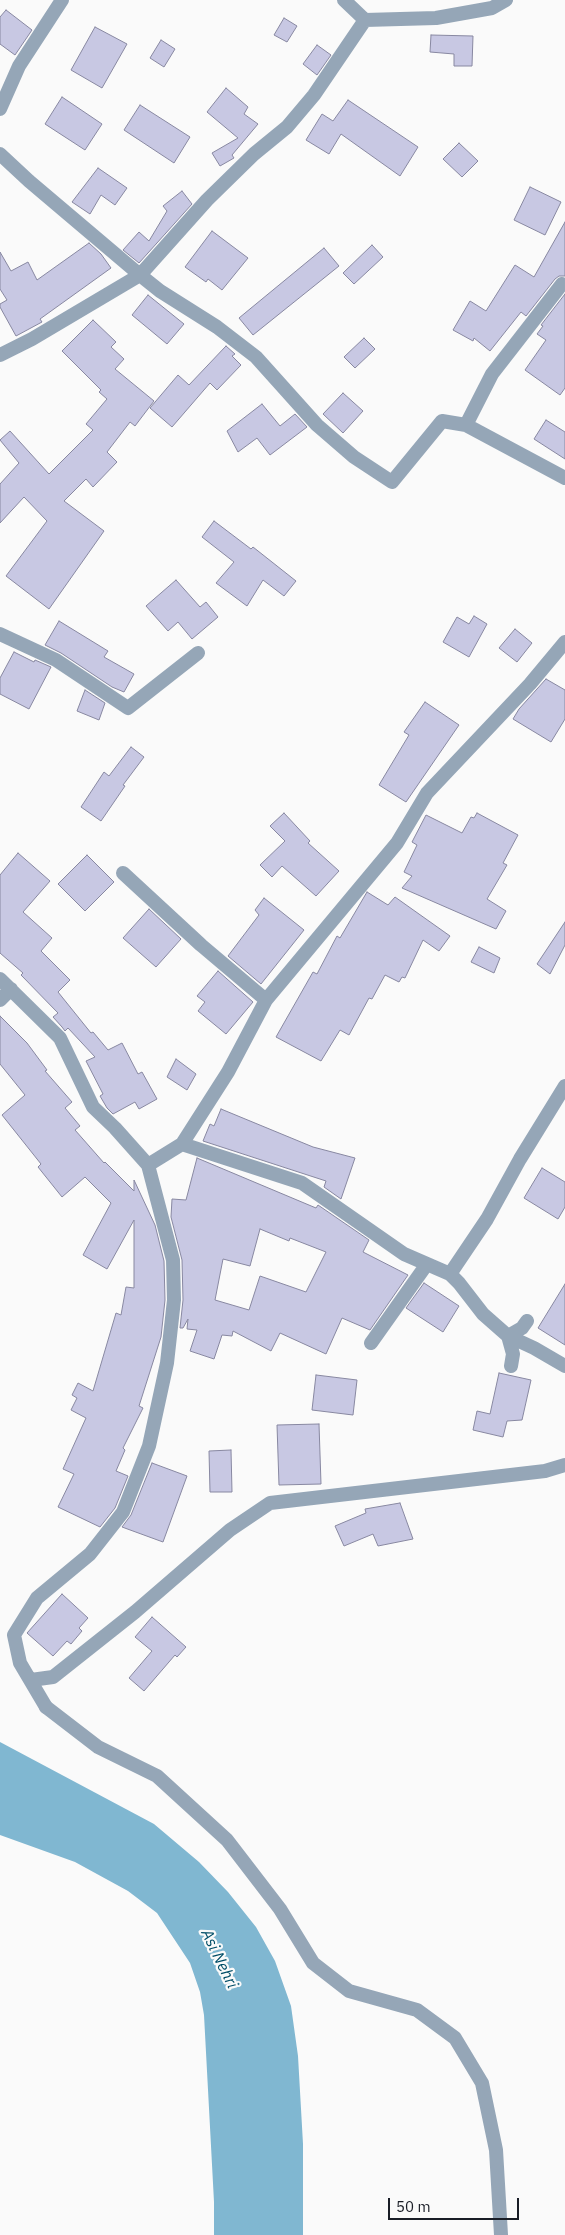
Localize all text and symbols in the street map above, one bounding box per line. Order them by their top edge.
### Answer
water label: Asi Nehri [196,1926,242,1992]
scale bar [390,2188,521,2220]
text: 50 m [396,2197,431,2216]

